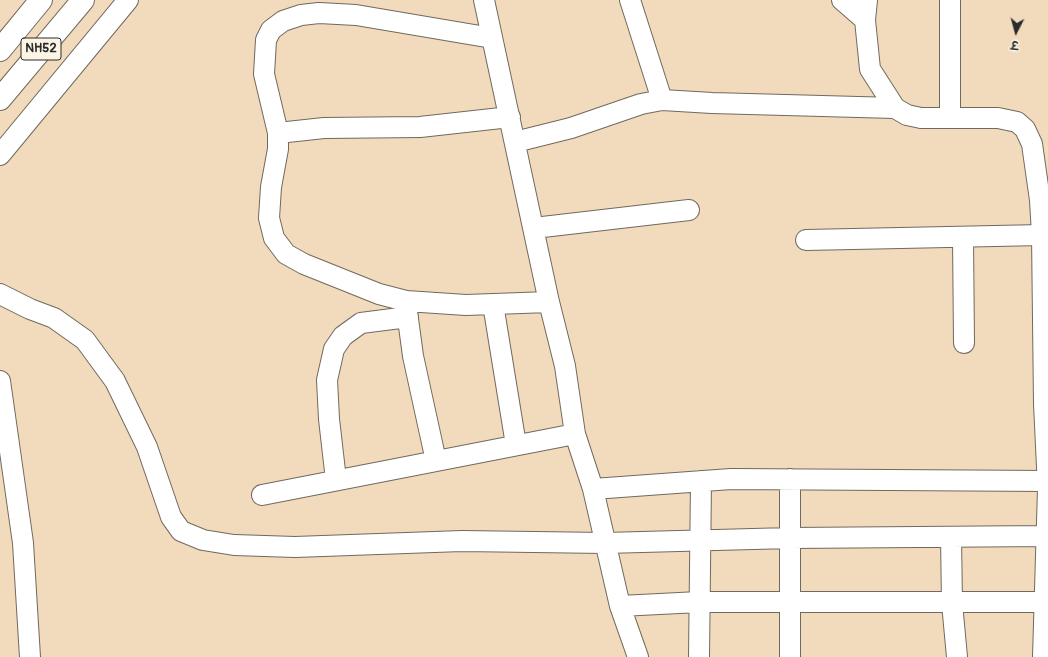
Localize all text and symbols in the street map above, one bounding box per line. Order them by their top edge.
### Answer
north arrow [996,12,1036,52]
road number: NH52 [21,38,61,60]
text: उ [1010,38,1019,51]

